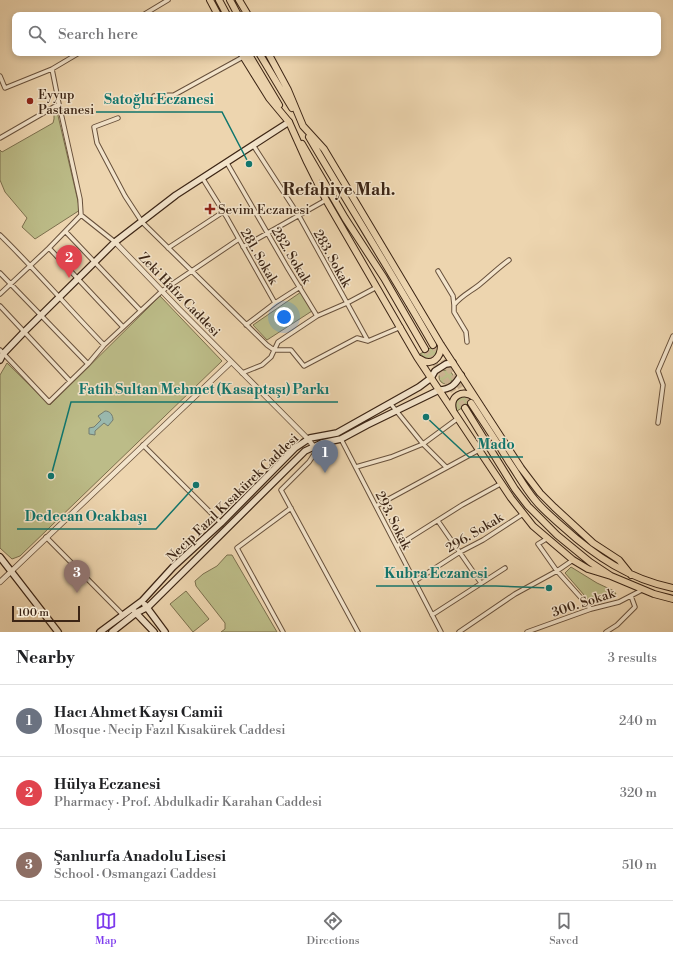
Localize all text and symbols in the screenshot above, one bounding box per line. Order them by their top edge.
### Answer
search box [12,12,661,56]
icon: search [26,23,48,45]
text: Search here [58,25,138,44]
callout: Satoğlu Eczanesi [96,86,222,112]
place label: Eyyup Pastanesi [38,87,94,118]
text: Satoğlu Eczanesi [104,91,215,109]
marker: Eyyup Pastanesi [25,96,35,106]
district label: Refahiye Mah. [283,179,395,201]
place label: Sevim Eczanesi [218,202,309,218]
marker: Sevim Eczanesi [205,204,215,214]
street label: 282. Sokak [268,224,315,288]
street label: 281. Sokak [237,226,282,288]
street label: 283. Sokak [310,227,355,291]
pin: 2 [56,245,82,278]
street label: Zeki Hafız Caddesi [135,249,223,340]
your location [274,307,294,327]
callout: Fatih Sultan Mehmet (Kasaptaşı) Parkı [71,376,338,402]
text: Fatih Sultan Mehmet (Kasaptaşı) Parkı [79,381,330,399]
street label: Necip Fazıl Kısakürek Caddesi [163,430,302,565]
callout: Mado [469,431,523,457]
text: Mado [477,436,515,454]
pin: 1 [312,440,338,473]
street label: 293. Sokak [372,489,415,553]
callout: Dedecan Ocakbaşı [17,503,156,529]
text: Dedecan Ocakbaşı [25,508,148,526]
street label: 296. Sokak [443,509,507,556]
pin: 3 [64,560,90,593]
callout: Kubra Eczanesi [376,560,496,586]
text: Kubra Eczanesi [384,565,488,583]
street label: 300. Sokak [550,585,618,621]
scale bar [12,604,80,623]
text: 100 m [18,606,49,620]
text: Nearby [16,647,75,669]
text: 3 results [608,650,657,666]
text: Hacı Ahmet Kaysı Camii [54,703,223,722]
text: 1 [26,713,32,729]
text: 240 m [619,713,657,729]
text: Mosque · Necip Fazıl Kısakürek Caddesi [54,722,286,738]
text: Hülya Eczanesi [54,775,160,794]
text: 2 [25,785,33,801]
text: 320 m [620,785,657,801]
text: Pharmacy · Prof. Abdulkadir Karahan Caddesi [54,794,322,810]
text: Şanlıurfa Anadolu Lisesi [54,847,226,866]
text: 3 [25,857,33,873]
text: 510 m [622,857,657,873]
text: School · Osmangazi Caddesi [54,866,217,882]
tab: Map [95,910,117,948]
tab: Directions [307,910,360,948]
tab: Saved [549,910,578,948]

